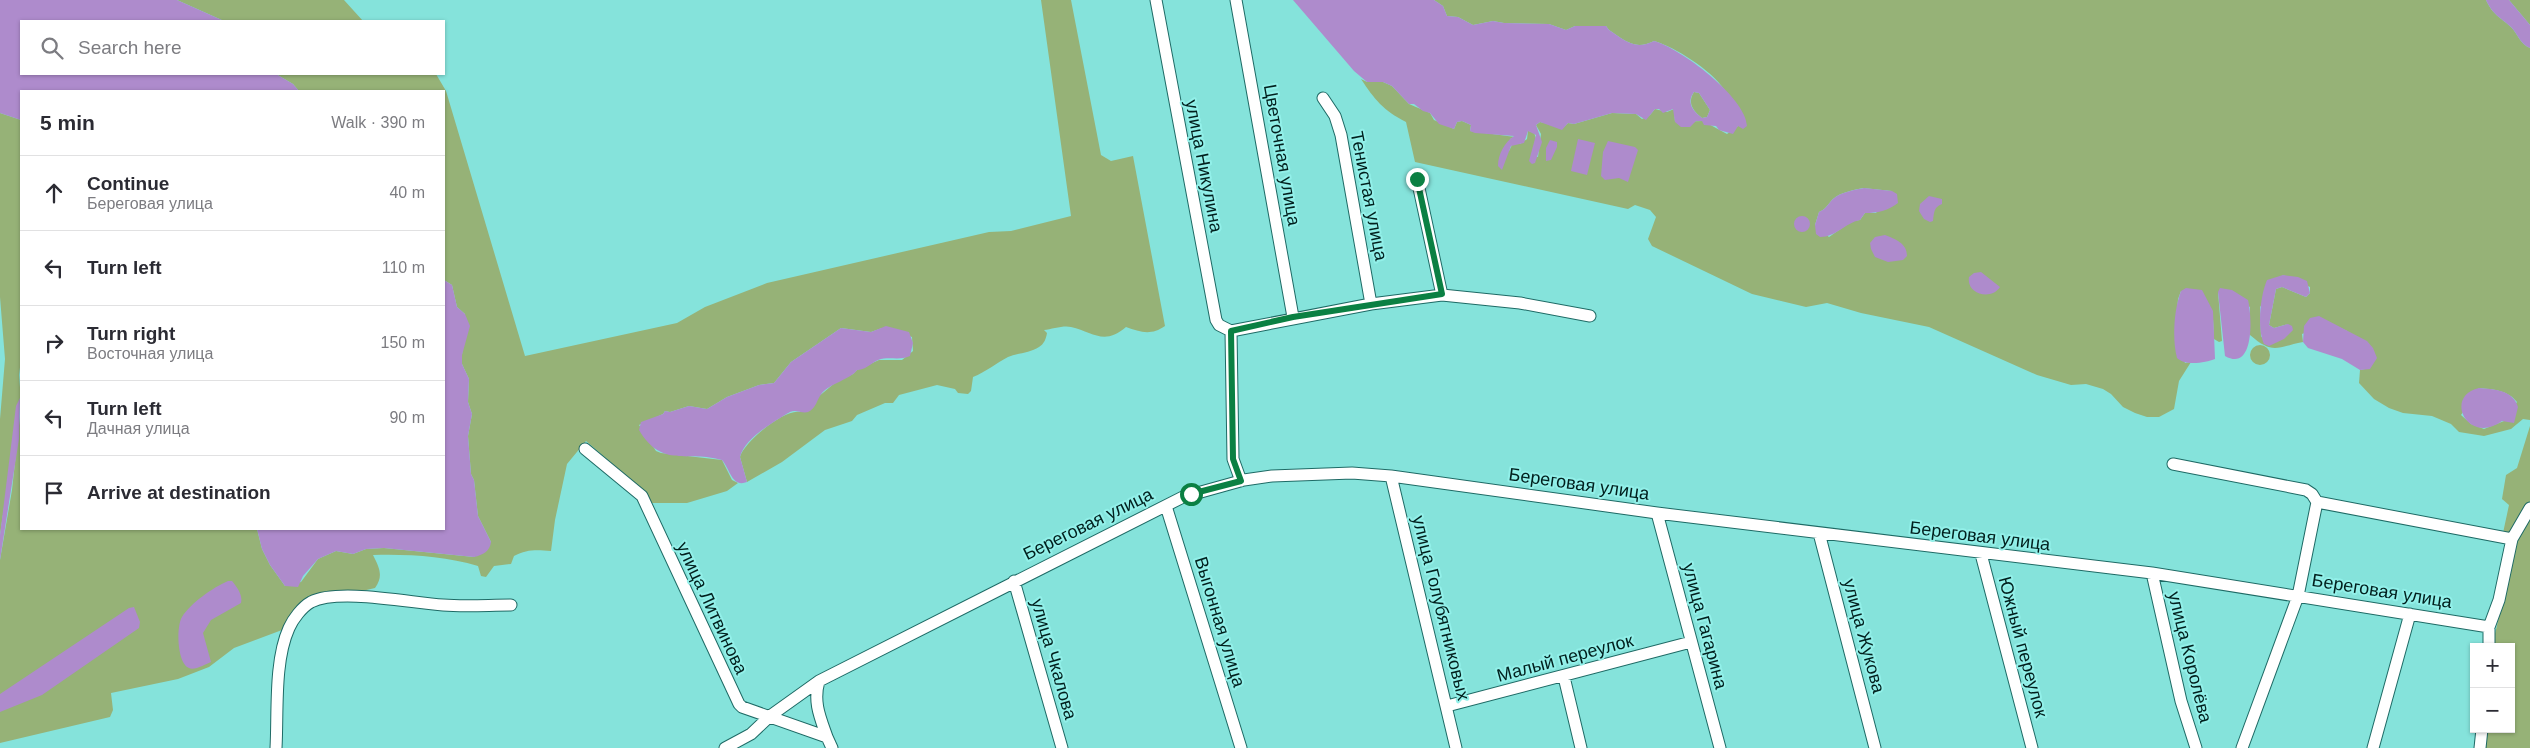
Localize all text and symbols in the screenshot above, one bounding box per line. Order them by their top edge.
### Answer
search box [20,20,445,75]
icon: search [38,34,66,62]
text: Search here [78,37,182,58]
street label: Цветочная улица [1260,83,1304,228]
street label: улица Никулина [1181,98,1227,235]
text: 5 min [40,111,95,134]
text: Walk · 390 m [331,114,425,131]
street label: Тенистая улица [1347,130,1392,263]
route end [1406,168,1429,191]
text: Continue [87,173,169,194]
icon: ahead [40,179,68,207]
text: 40 m [389,184,425,201]
text: Береговая улица [87,195,213,212]
icon: left [40,254,68,282]
text: Turn left [87,257,162,278]
text: 110 m [382,259,425,276]
text: Turn right [87,323,175,344]
icon: right [40,329,68,357]
text: 150 m [381,334,425,351]
text: Восточная улица [87,345,213,362]
text: Turn left [87,398,162,419]
icon: left [40,404,68,432]
text: 90 m [389,409,425,426]
text: Дачная улица [87,420,190,437]
street label: Береговая улица [1507,464,1651,504]
icon: arrive [40,479,68,507]
text: Arrive at destination [87,482,271,503]
route start [1180,483,1203,506]
street label: Береговая улица [1020,484,1157,564]
street label: улица Голубятниковых [1408,513,1474,703]
street label: Береговая улица [1908,517,2052,555]
street label: улица Литвинова [673,539,752,678]
street label: Выгонная улица [1191,554,1250,691]
street label: улица Гагарина [1679,561,1732,692]
street label: Береговая улица [2310,570,2454,612]
street label: Южный переулок [1995,574,2051,720]
street label: улица Жукова [1839,577,1889,696]
street label: улица Королёва [2164,589,2216,726]
street label: улица Чкалова [1027,596,1081,723]
street label: Малый переулок [1495,630,1636,686]
map controls [2470,643,2515,733]
button: + [2470,643,2515,688]
button: − [2470,688,2515,733]

